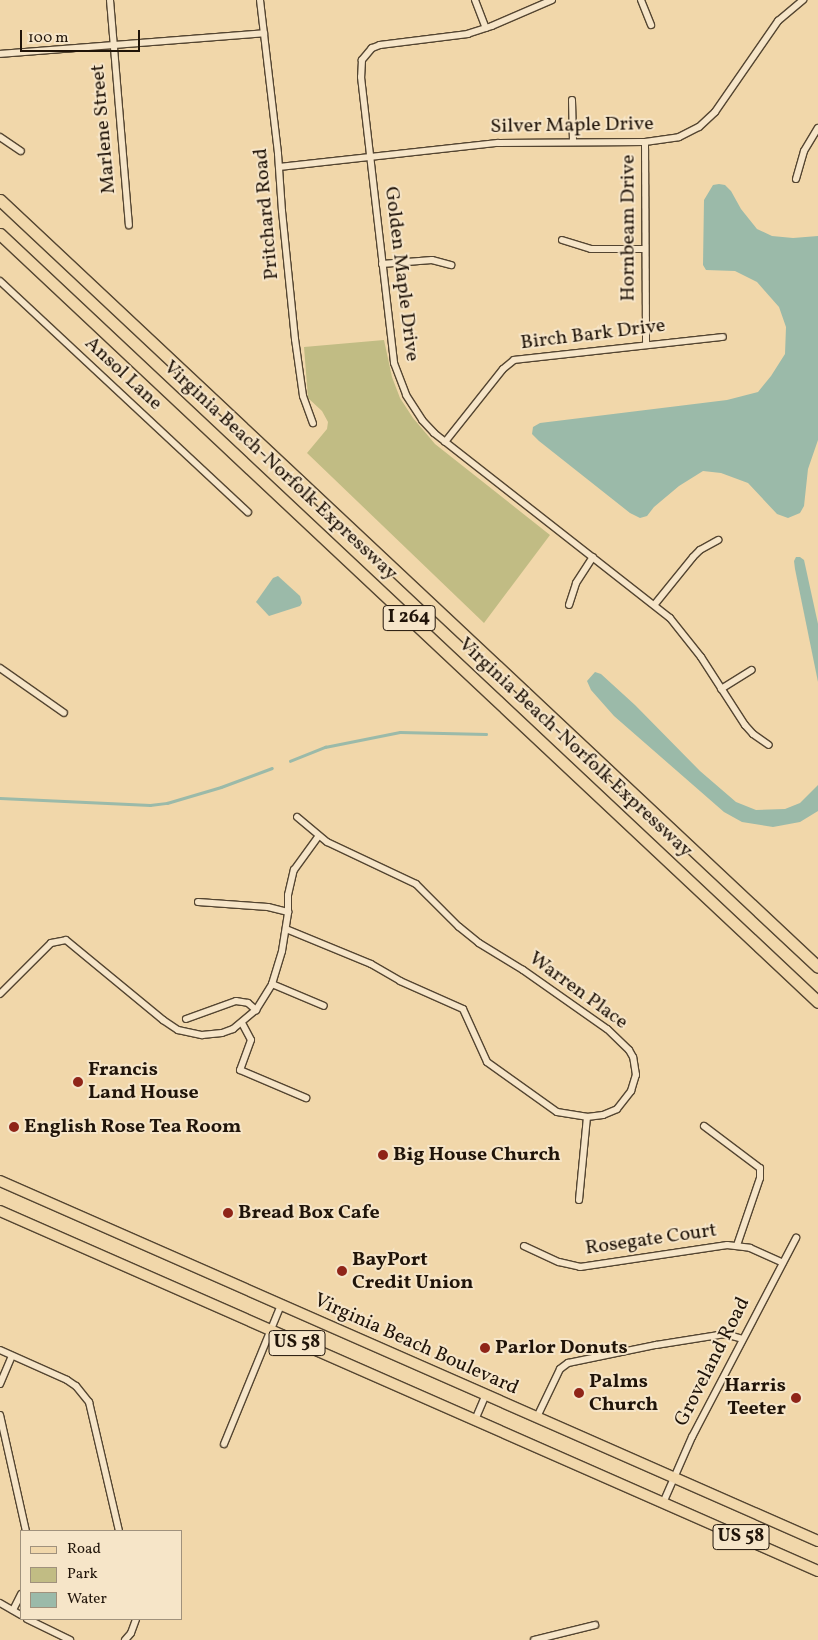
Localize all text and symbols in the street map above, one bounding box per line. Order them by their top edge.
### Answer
scale bar [22,20,142,52]
text: 100 m [28,28,68,49]
street label: Marlene Street [86,63,122,195]
street label: Silver Maple Drive [490,113,654,139]
street label: Pritchard Road [249,147,285,281]
street label: Hornbeam Drive [617,155,641,301]
street label: Golden Maple Drive [378,185,424,363]
street label: Birch Bark Drive [519,314,667,356]
street label: Ansol Lane [79,332,167,416]
street label: Virginia Beach-Norfolk Expressway [158,356,402,586]
road number: I 264 [382,602,436,634]
street label: Virginia Beach-Norfolk Expressway [453,633,697,863]
street label: Warren Place [524,947,632,1035]
place label: Francis Land House [88,1058,199,1105]
marker: Francis Land House [72,1076,84,1088]
place label: English Rose Tea Room [24,1115,242,1139]
marker: English Rose Tea Room [8,1121,20,1133]
place label: Big House Church [393,1143,561,1167]
marker: Big House Church [377,1149,389,1161]
place label: Bread Box Cafe [238,1201,380,1225]
marker: Bread Box Cafe [222,1207,234,1219]
street label: Rosegate Court [584,1219,718,1261]
place label: BayPort Credit Union [352,1248,474,1295]
marker: BayPort Credit Union [336,1265,348,1277]
street label: Virginia Beach Boulevard [310,1289,522,1401]
street label: Groveland Road [670,1293,756,1431]
road number: US 58 [268,1326,326,1360]
place label: Parlor Donuts [495,1336,628,1360]
marker: Parlor Donuts [479,1342,491,1354]
place label: Palms Church [589,1370,658,1417]
place label: Harris Teeter [724,1374,786,1421]
marker: Palms Church [573,1387,585,1399]
marker: Harris Teeter [790,1392,802,1404]
road number: US 58 [712,1520,770,1554]
legend [20,1530,182,1620]
text: Road [67,1539,101,1560]
text: Park [67,1564,98,1585]
text: Water [67,1589,107,1610]

